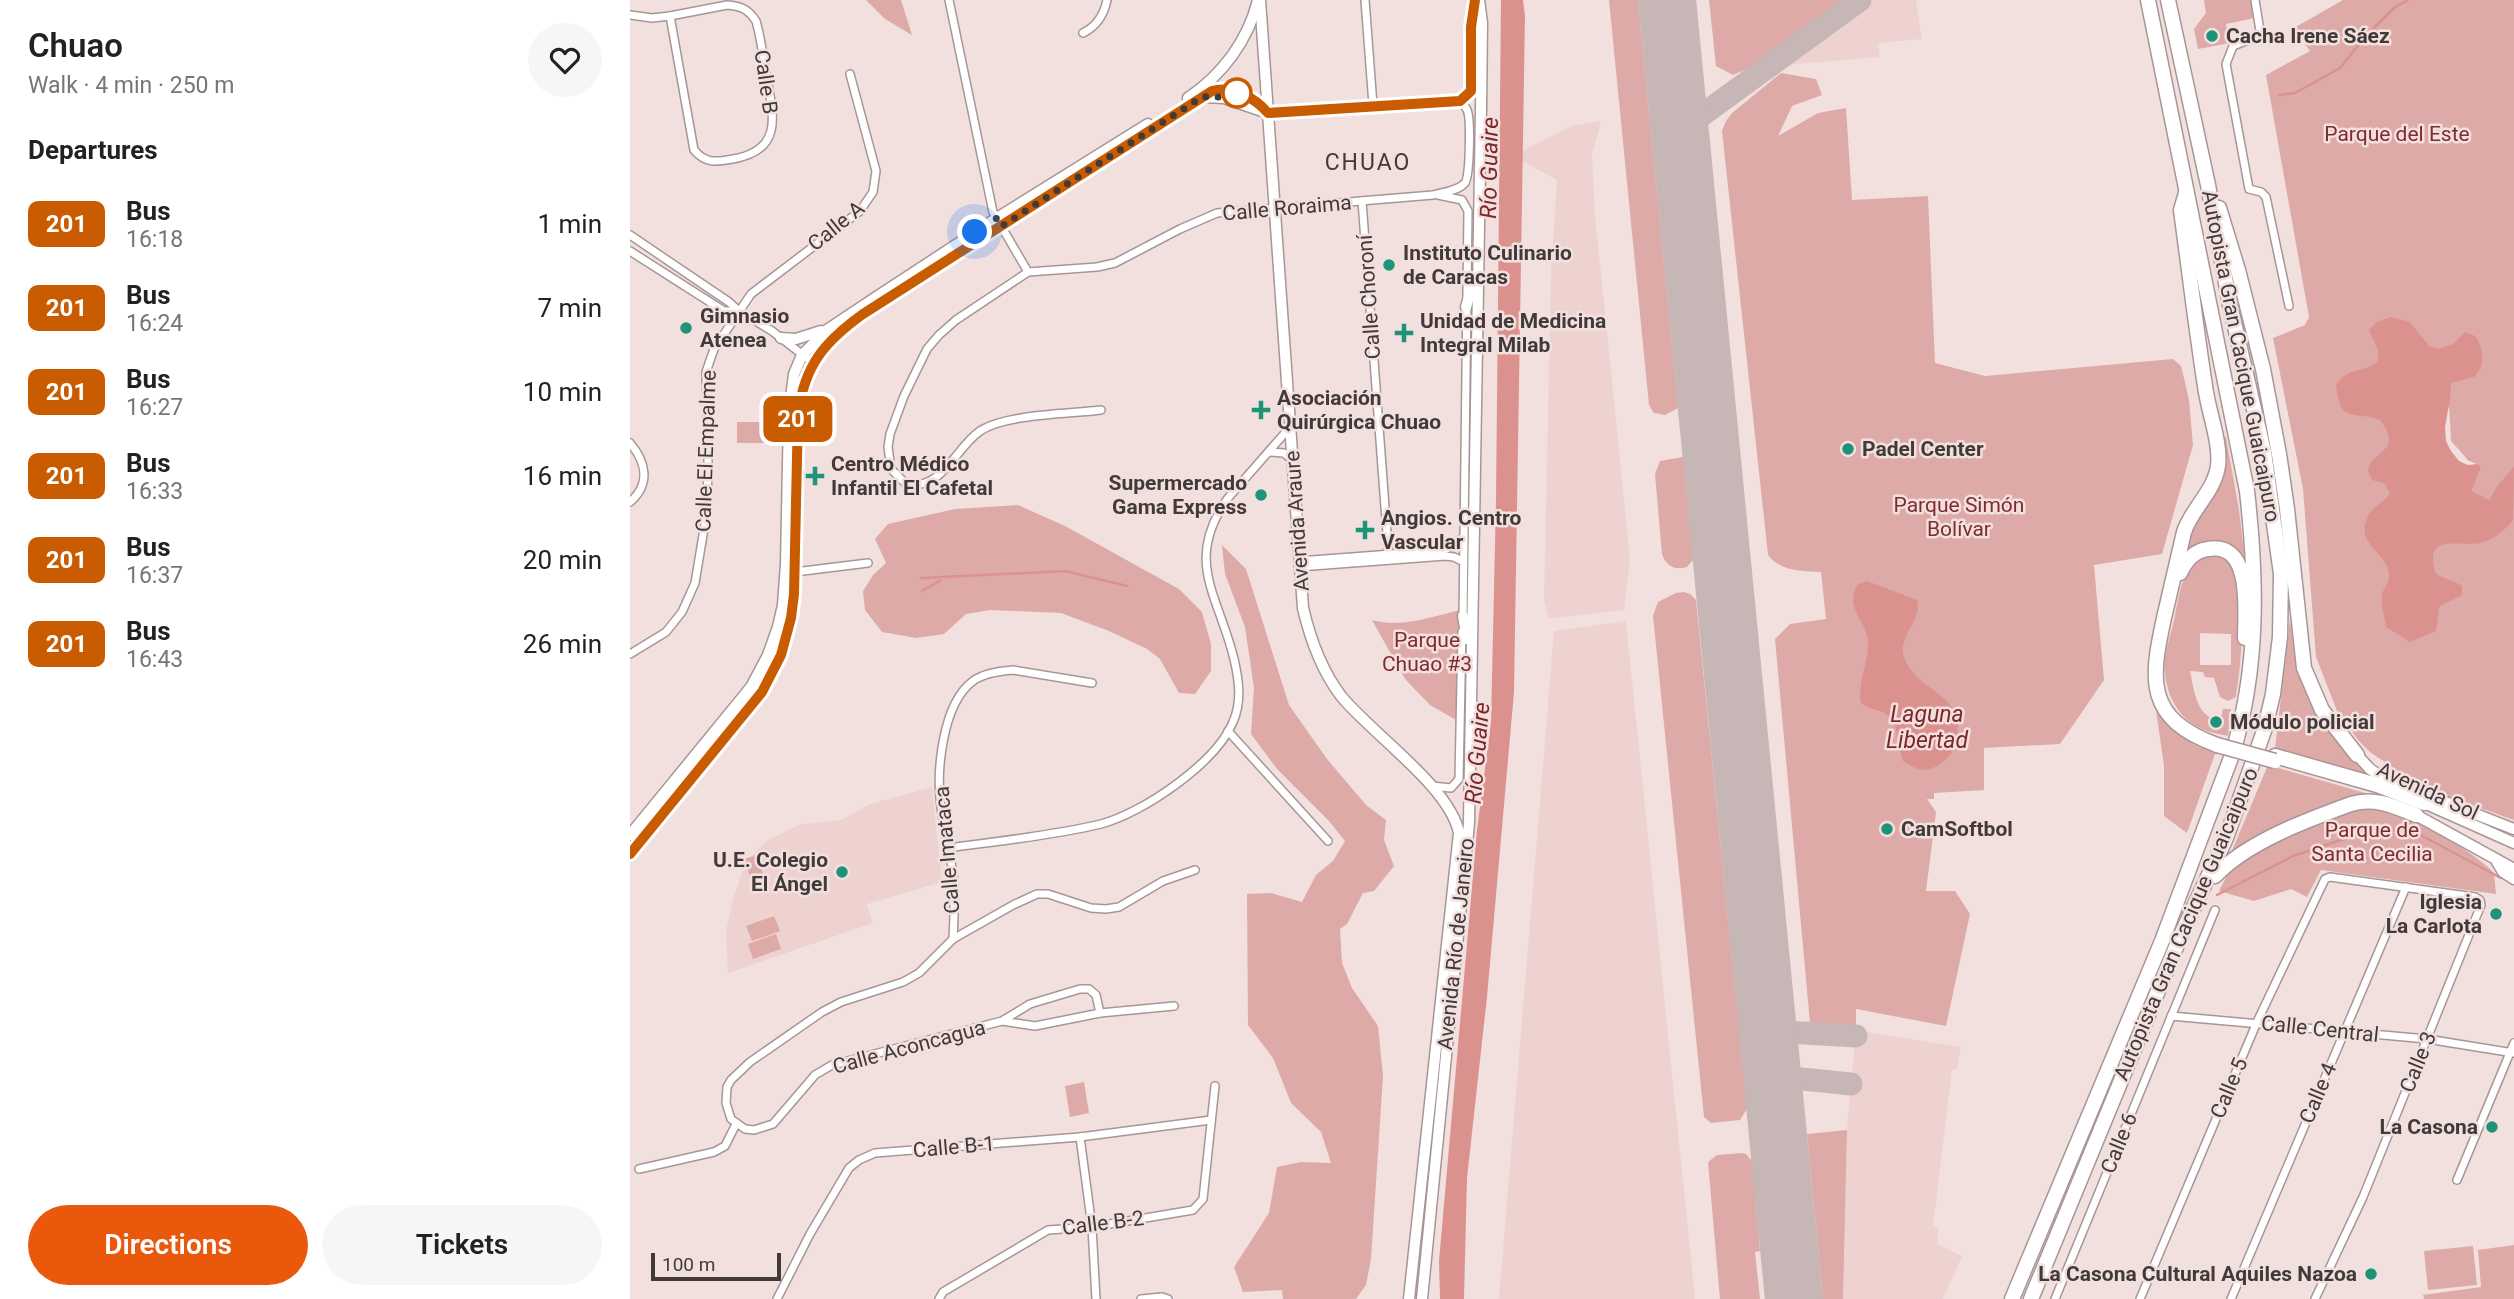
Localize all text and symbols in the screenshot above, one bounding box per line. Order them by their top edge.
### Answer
button: heart [528,23,602,97]
place label: Cacha Irene Sáez [2226,24,2390,48]
text: Chuao [28,26,123,65]
marker: Cacha Irene Sáez [2204,28,2220,44]
street label: Calle B [750,48,782,116]
text: Walk · 4 min · 250 m [28,72,234,99]
unlabelled marker [1222,78,1252,108]
water label: Río Guaire [1475,117,1504,219]
park label: Parque del Este [2324,122,2470,146]
text: Departures [28,135,158,165]
district label: CHUAO [1325,149,1411,176]
street label: Autopista Gran Cacique Guaicaipuro [2197,188,2285,524]
street label: Calle Roraima [1221,190,1353,226]
text: Bus [126,196,171,226]
street label: Calle A [803,196,869,256]
text: 1 min [537,209,602,239]
text: 201 [46,210,87,238]
your location [957,214,992,249]
text: 16:18 [126,226,183,253]
street label: Calle Choroní [1353,233,1385,360]
place label: Instituto Culinario de Caracas [1403,241,1572,289]
marker: Instituto Culinario de Caracas [1381,257,1397,273]
text: Bus [126,280,171,310]
text: 7 min [537,293,602,323]
text: 201 [46,294,87,322]
place label: Gimnasio Atenea [700,304,789,352]
place label: Unidad de Medicina Integral Milab [1420,309,1606,357]
text: 16:24 [126,310,183,337]
marker: Gimnasio Atenea [678,320,694,336]
marker: Unidad de Medicina Integral Milab [1394,323,1414,343]
text: Bus [126,364,171,394]
street label: Calle El Empalme [691,370,721,532]
text: 10 min [523,377,602,407]
text: 201 [46,378,87,406]
place label: Asociación Quirúrgica Chuao [1277,386,1441,434]
text: 16:27 [126,394,183,421]
line badge: 201 [758,396,838,442]
marker: Asociación Quirúrgica Chuao [1251,400,1271,420]
text: 201 [777,405,819,433]
place label: Padel Center [1862,437,1984,461]
marker: Padel Center [1840,441,1856,457]
text: Bus [126,448,171,478]
street label: Avenida Araure [1280,450,1314,592]
place label: Centro Médico Infantil El Cafetal [831,452,993,500]
text: 16 min [523,461,602,491]
text: 201 [46,462,87,490]
marker: Centro Médico Infantil El Cafetal [805,466,825,486]
place label: Supermercado Gama Express [1109,471,1247,519]
text: 16:33 [126,478,183,505]
marker: Supermercado Gama Express [1253,487,1269,503]
park label: Parque Simón Bolívar [1894,493,2024,541]
place label: Angios. Centro Vascular [1381,506,1521,554]
marker: Angios. Centro Vascular [1355,520,1375,540]
text: Bus [126,532,171,562]
text: 20 min [523,545,602,575]
text: 201 [46,546,87,574]
text: 16:37 [126,562,183,589]
text: Bus [126,616,171,646]
park label: Parque Chuao #3 [1382,628,1472,676]
text: 26 min [523,629,602,659]
text: 201 [46,630,87,658]
text: 16:43 [126,646,183,673]
water label: Río Guaire [1460,701,1495,805]
water label: Laguna Libertad [1886,701,1968,754]
place label: Módulo policial [2230,710,2375,734]
marker: Módulo policial [2208,714,2224,730]
street label: Avenida Sol [2373,757,2483,825]
street label: Autopista Gran Cacique Guaicaipuro [2109,764,2263,1084]
street label: Calle Imataca [929,785,965,915]
place label: CamSoftbol [1901,817,2013,841]
park label: Parque de Santa Cecilia [2311,818,2433,866]
marker: CamSoftbol [1879,821,1895,837]
street label: Avenida Río de Janeiro [1433,837,1479,1051]
place label: U.E. Colegio El Ángel [713,848,828,896]
marker: U.E. Colegio El Ángel [834,864,850,880]
place label: Iglesia La Carlota [2386,890,2482,938]
marker: Iglesia La Carlota [2488,906,2504,922]
street label: Calle Central [2260,1011,2380,1047]
street label: Calle Aconcagua [830,1015,988,1079]
street label: Calle 3 [2395,1028,2441,1096]
street label: Calle 5 [2206,1054,2252,1122]
street label: Calle 4 [2295,1059,2342,1127]
street label: Calle 6 [2096,1109,2142,1177]
place label: La Casona [2380,1115,2478,1139]
marker: La Casona [2484,1119,2500,1135]
street label: Calle B-1 [912,1131,996,1163]
button: Directions [28,1205,308,1285]
button: Tickets [322,1205,602,1285]
street label: Calle B-2 [1061,1206,1146,1240]
scale bar [651,1250,780,1282]
text: 100 m [662,1253,715,1276]
place label: La Casona Cultural Aquiles Nazoa [2038,1262,2357,1286]
marker: La Casona Cultural Aquiles Nazoa [2363,1266,2379,1282]

